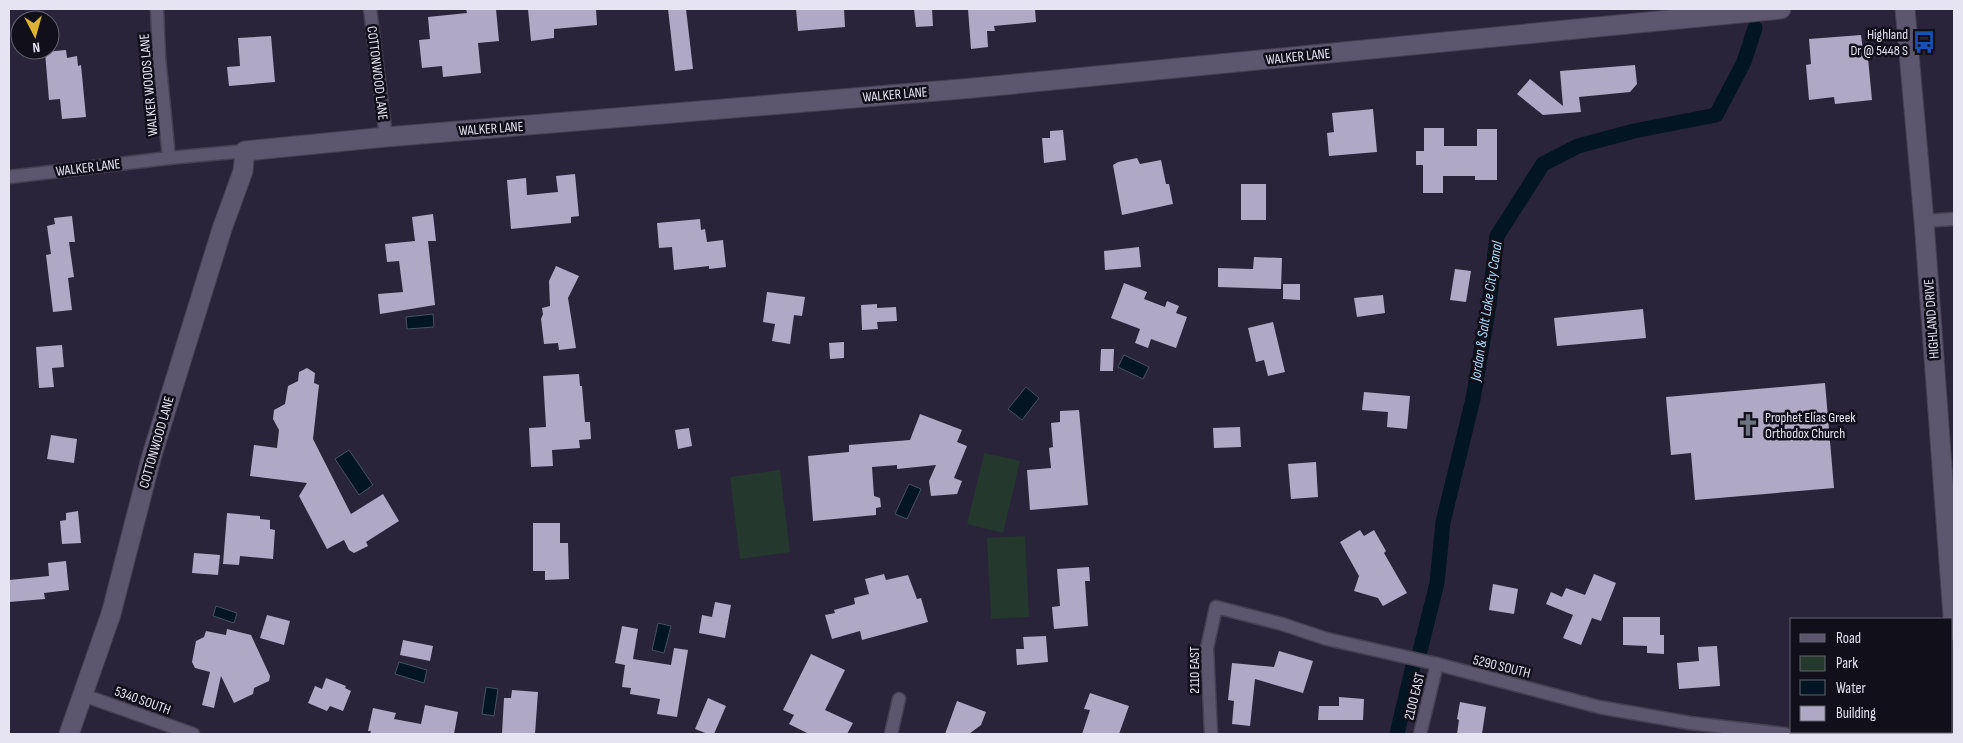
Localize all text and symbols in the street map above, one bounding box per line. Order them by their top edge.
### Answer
north arrow [10,10,60,60]
street label: COTTONWOOD LANE [363,25,392,121]
place label: Highland Dr @ 5448 S [1850,26,1908,59]
bus stop icon: Highland Dr @ 5448 S [1911,29,1937,55]
street label: WALKER WOODS LANE [136,33,161,137]
text: N [32,39,41,56]
street label: WALKER LANE [1265,45,1331,68]
street label: WALKER LANE [862,83,928,106]
street label: WALKER LANE [458,118,524,139]
street label: WALKER LANE [55,155,122,180]
water label: Jordan & Salt Lake City Canal [1466,239,1507,383]
street label: HIGHLAND DRIVE [1920,278,1943,359]
street label: COTTONWOOD LANE [135,394,178,490]
place label: Prophet Elias Greek Orthodox Church [1765,409,1856,442]
church icon: Prophet Elias Greek Orthodox Church [1735,412,1761,438]
legend [1790,618,1953,733]
text: Road [1836,629,1861,648]
street label: 2110 EAST [1186,646,1203,694]
street label: 5290 SOUTH [1471,651,1532,682]
text: Park [1836,654,1858,673]
street label: 2100 EAST [1400,670,1429,722]
text: Water [1836,679,1867,698]
street label: 5340 SOUTH [112,682,173,718]
text: Building [1836,704,1876,723]

